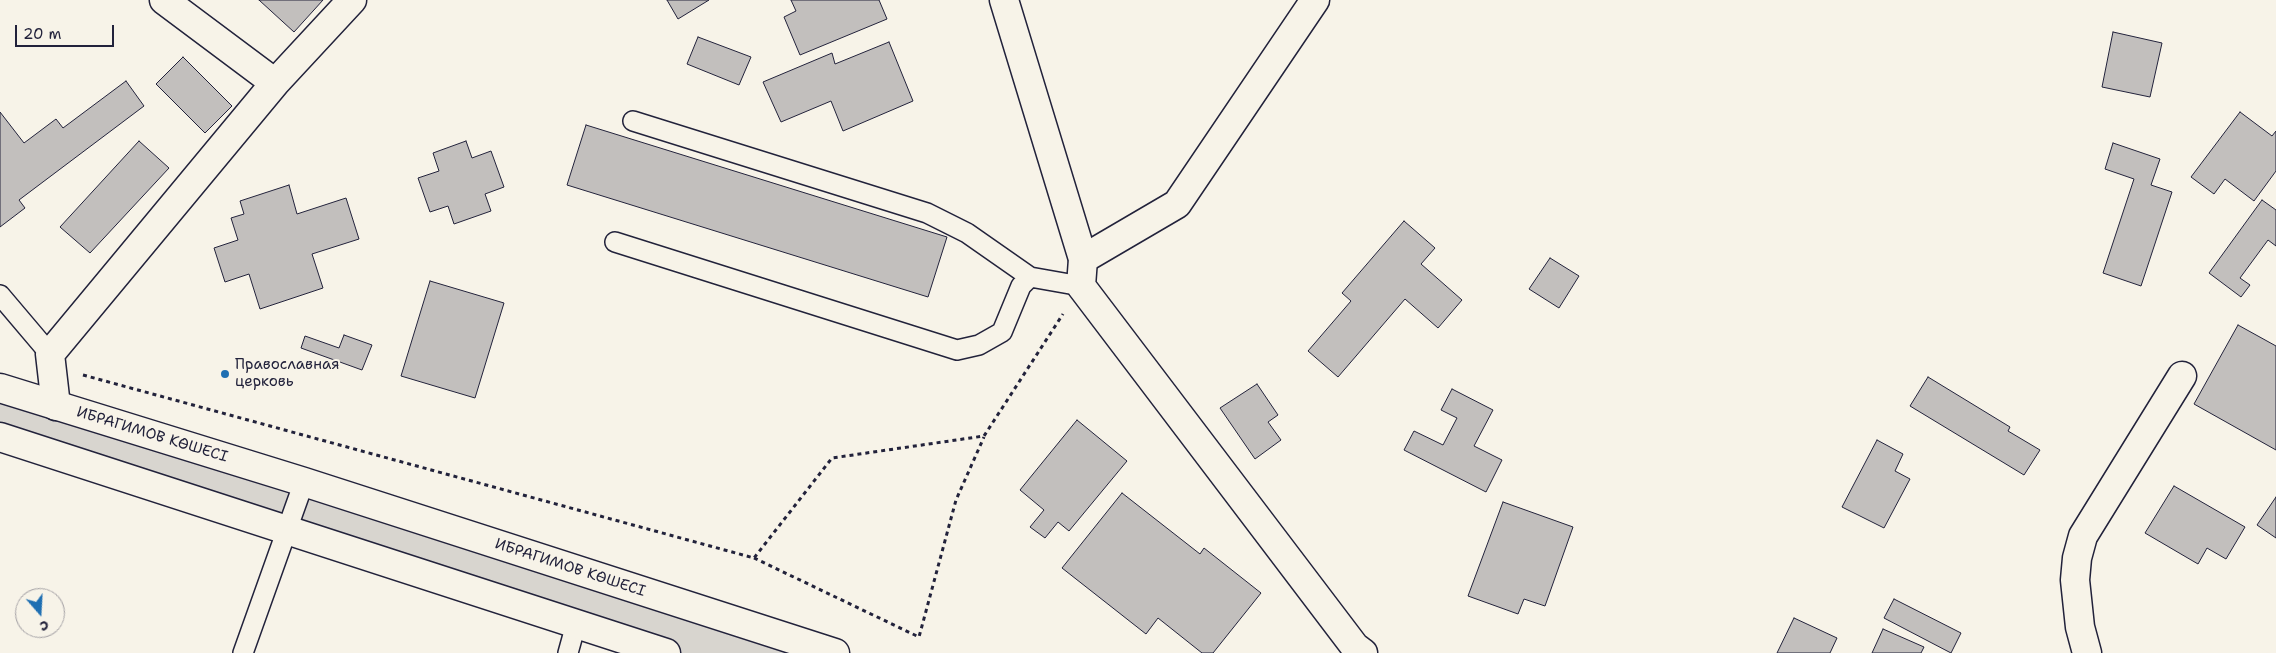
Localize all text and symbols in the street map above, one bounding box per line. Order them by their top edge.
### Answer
scale bar [18,15,116,47]
text: 20 m [23,24,62,44]
place label: Православная церковь [235,356,340,391]
marker: Православная церковь [219,368,231,380]
street label: ИБРАГИМОВ КӨШЕСІ [74,403,230,467]
street label: ИБРАГИМОВ КӨШЕСІ [492,535,648,601]
north arrow [15,588,65,638]
text: С [38,616,52,636]

